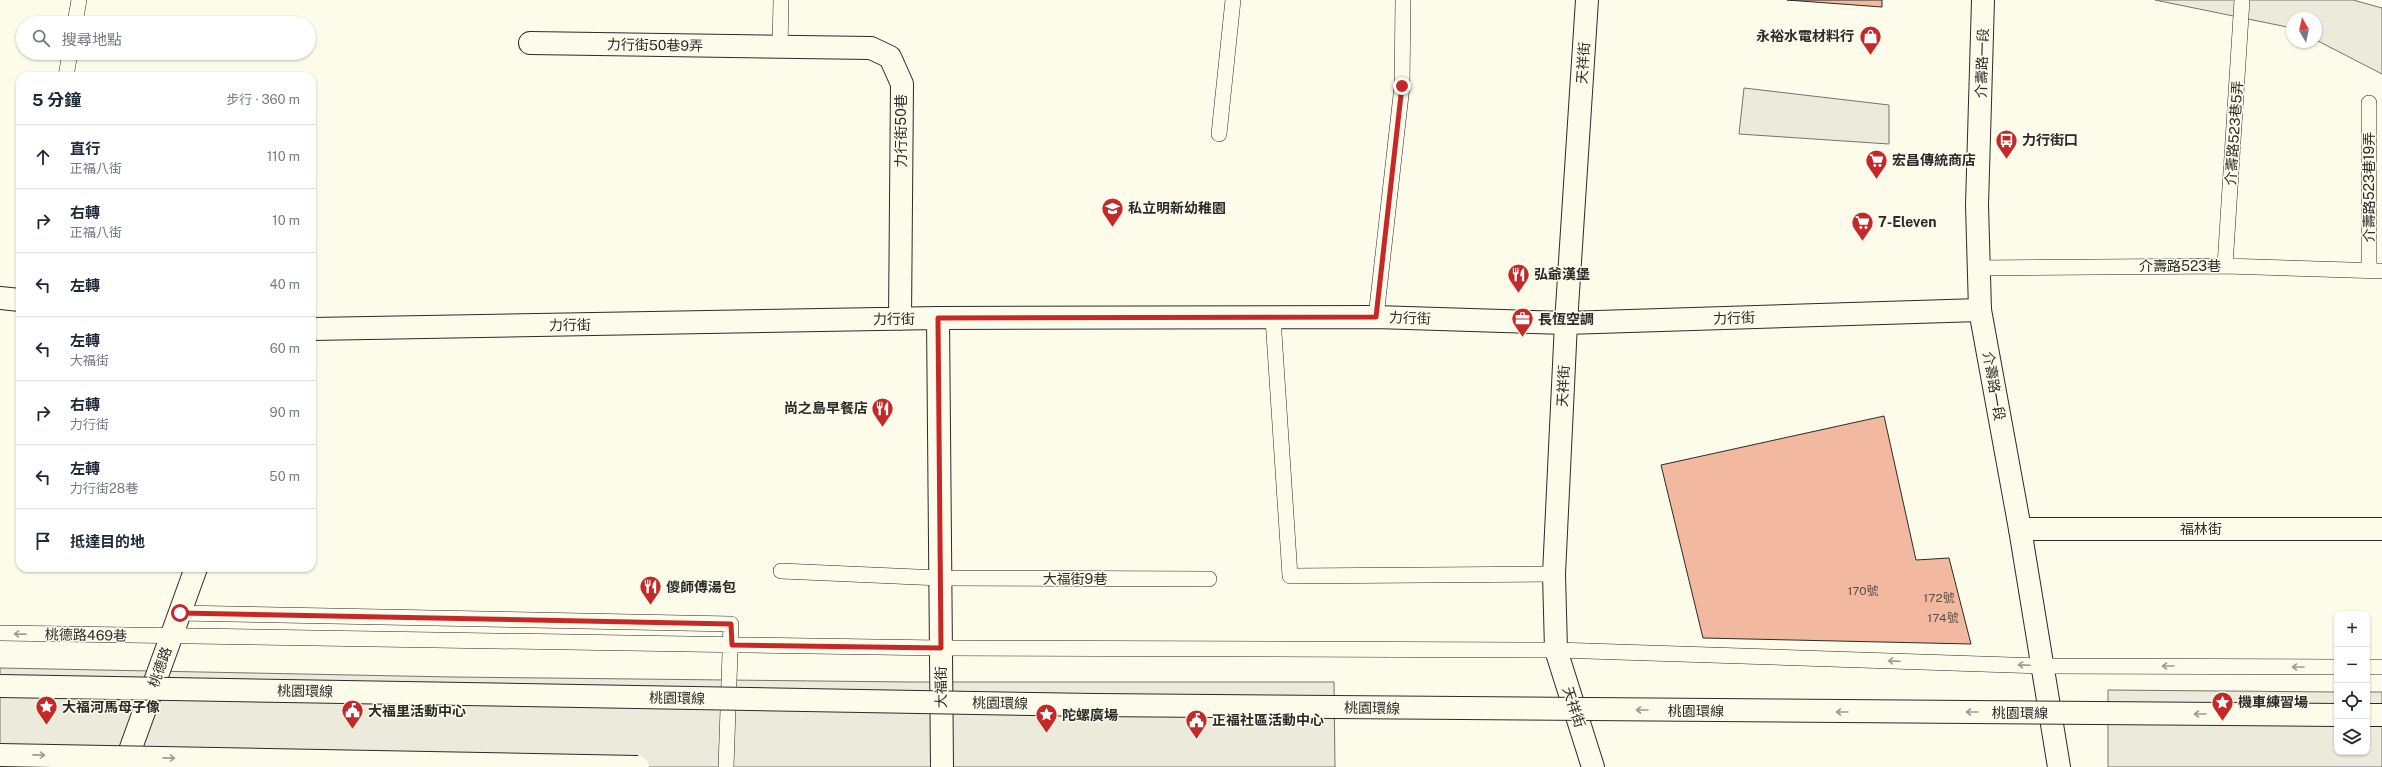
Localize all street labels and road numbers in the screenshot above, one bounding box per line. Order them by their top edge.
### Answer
street label: 介壽路一段 [1973,28,1991,98]
street label: 力行街50巷9弄 [607,36,703,54]
street label: 天祥街 [1574,41,1592,85]
street label: 介壽路523巷5弄 [2222,80,2246,186]
street label: 力行街50巷 [893,94,909,168]
street label: 介壽路523巷19弄 [2361,132,2377,242]
street label: 介壽路523巷 [2139,258,2221,274]
street label: 力行街 [1389,309,1431,327]
street label: 力行街 [1713,309,1755,327]
street label: 力行街 [873,311,915,327]
street label: 力行街 [549,317,591,333]
street label: 介壽路一段 [1980,350,2008,422]
street label: 天祥街 [1554,365,1572,407]
street label: 福林街 [2180,521,2222,537]
street label: 大福街9巷 [1043,571,1107,587]
street label: 桃德路469巷 [45,626,127,644]
street label: 桃德路 [145,645,175,689]
street label: 大福街 [933,666,949,708]
street label: 桃園環線 [277,683,333,699]
street label: 天祥街 [1560,685,1588,729]
street label: 桃園環線 [649,690,705,706]
street label: 桃園環線 [972,695,1028,711]
street label: 桃園環線 [1344,700,1400,716]
street label: 桃園環線 [1668,703,1724,719]
street label: 桃園環線 [1992,705,2048,721]

